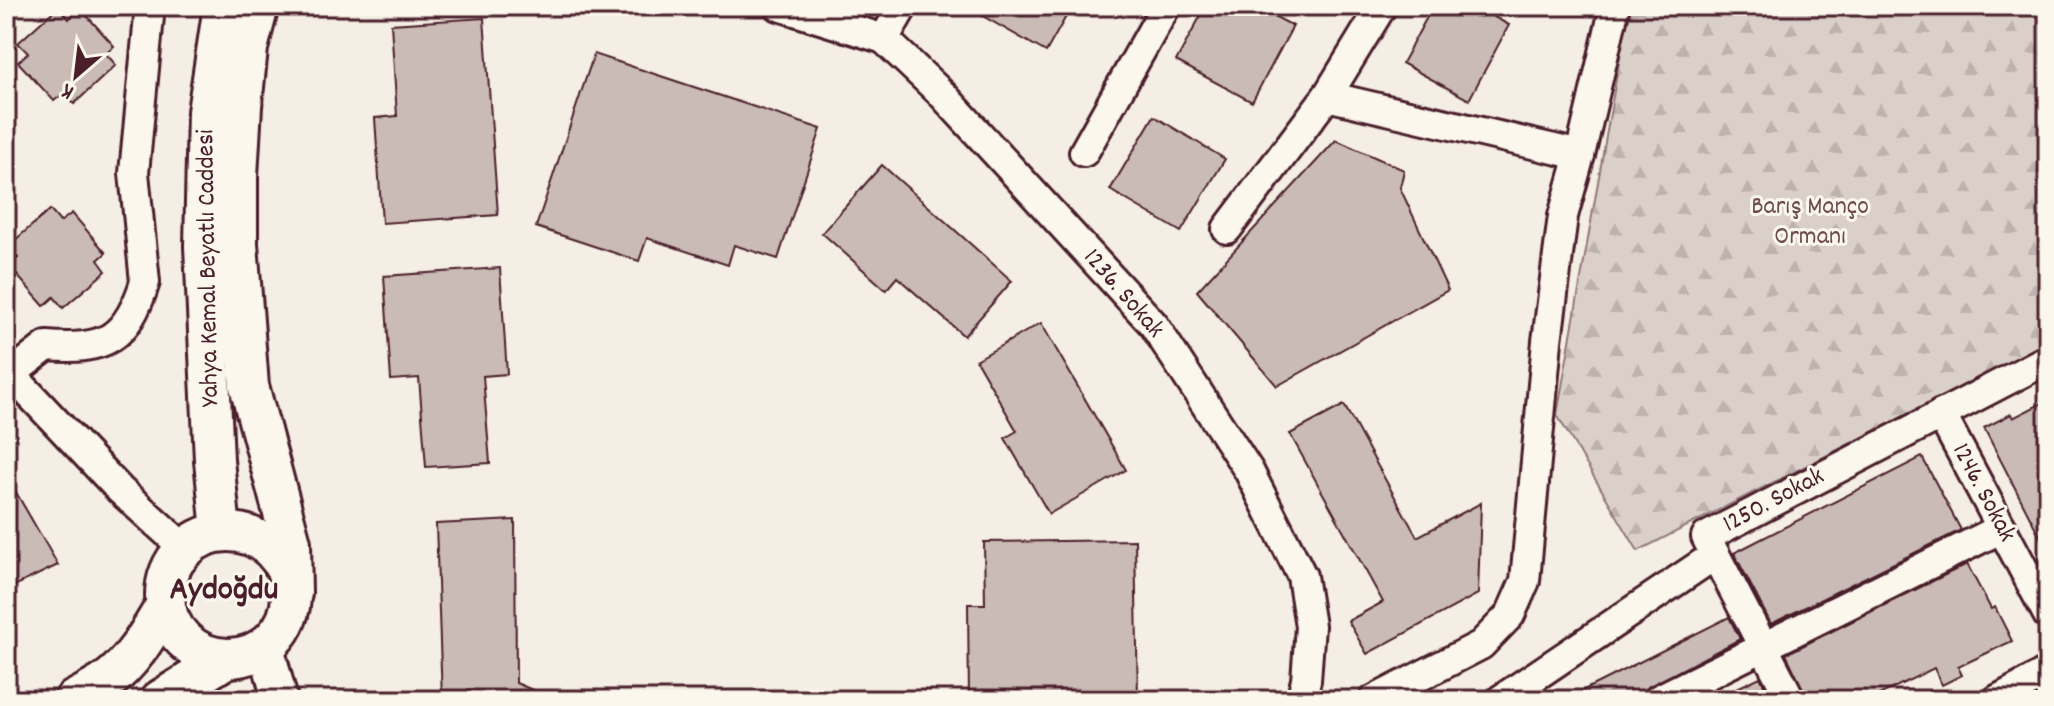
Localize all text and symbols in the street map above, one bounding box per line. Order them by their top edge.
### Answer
north arrow [36,36,116,116]
text: K [56,74,80,107]
street label: Yahya Kemal Beyatlı Caddesi [188,129,230,407]
park label: Barış Manço Ormanı [1751,189,1869,256]
street label: 1236. Sokak [1074,241,1172,347]
street label: 1246. Sokak [1941,437,2025,549]
street label: 1250. Sokak [1717,459,1831,543]
district label: Aydoğdu [170,567,278,616]

